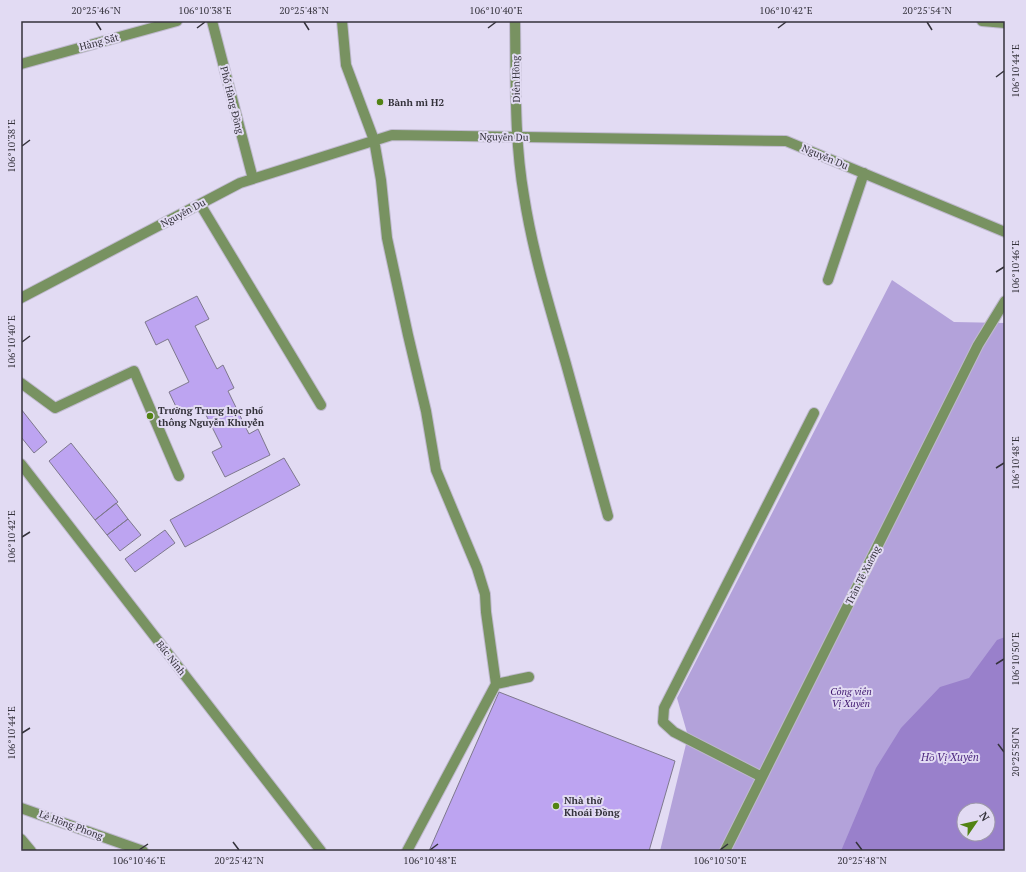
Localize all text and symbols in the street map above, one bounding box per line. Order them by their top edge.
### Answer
text: 20°25'46"N [71,4,121,17]
text: 106°10'38"E [178,4,232,17]
text: 20°25'48"N [279,4,329,17]
text: 106°10'40"E [469,4,523,17]
text: 106°10'42"E [759,4,813,17]
text: 20°25'54"N [902,4,952,17]
street label: Hàng Sắt [78,30,120,53]
text: 106°10'44"E [1009,44,1022,98]
street label: Diên Hồng [509,55,523,103]
street label: Phố Hàng Đồng [217,65,247,136]
place label: Bành mì H2 [388,96,445,109]
marker: Bành mì H2 [375,97,385,107]
text: 106°10'38"E [5,119,18,173]
street label: Nguyễn Du [479,130,529,144]
street label: Nguyễn Du [800,141,850,173]
street label: Nguyễn Du [158,196,208,230]
text: 106°10'46"E [1009,240,1022,294]
text: 106°10'40"E [5,315,18,369]
place label: Trường Trung học phổ thông Nguyễn Khuyến [158,404,265,429]
marker: Trường Trung học phổ thông Nguyễn Khuyến [145,411,155,421]
text: 106°10'48"E [1009,436,1022,490]
text: 106°10'42"E [5,510,18,564]
street label: Trần Tế Xương [843,543,884,607]
text: 106°10'50"E [1009,632,1022,686]
street label: Bắc Ninh [153,638,189,678]
park label: Công viên Vị Xuyên [830,685,872,710]
text: 106°10'44"E [5,706,18,760]
text: 20°25'50"N [1009,727,1022,777]
water label: Hồ Vị Xuyên [920,750,979,764]
place label: Nhà thờ Khoái Đồng [564,794,620,819]
marker: Nhà thờ Khoái Đồng [551,801,561,811]
north arrow [956,802,996,842]
street label: Lê Hồng Phong [37,807,106,843]
text: N [976,809,993,824]
text: 106°10'46"E [112,854,166,867]
text: 20°25'42"N [214,854,264,867]
text: 106°10'48"E [403,854,457,867]
text: 106°10'50"E [693,854,747,867]
text: 20°25'48"N [837,854,887,867]

